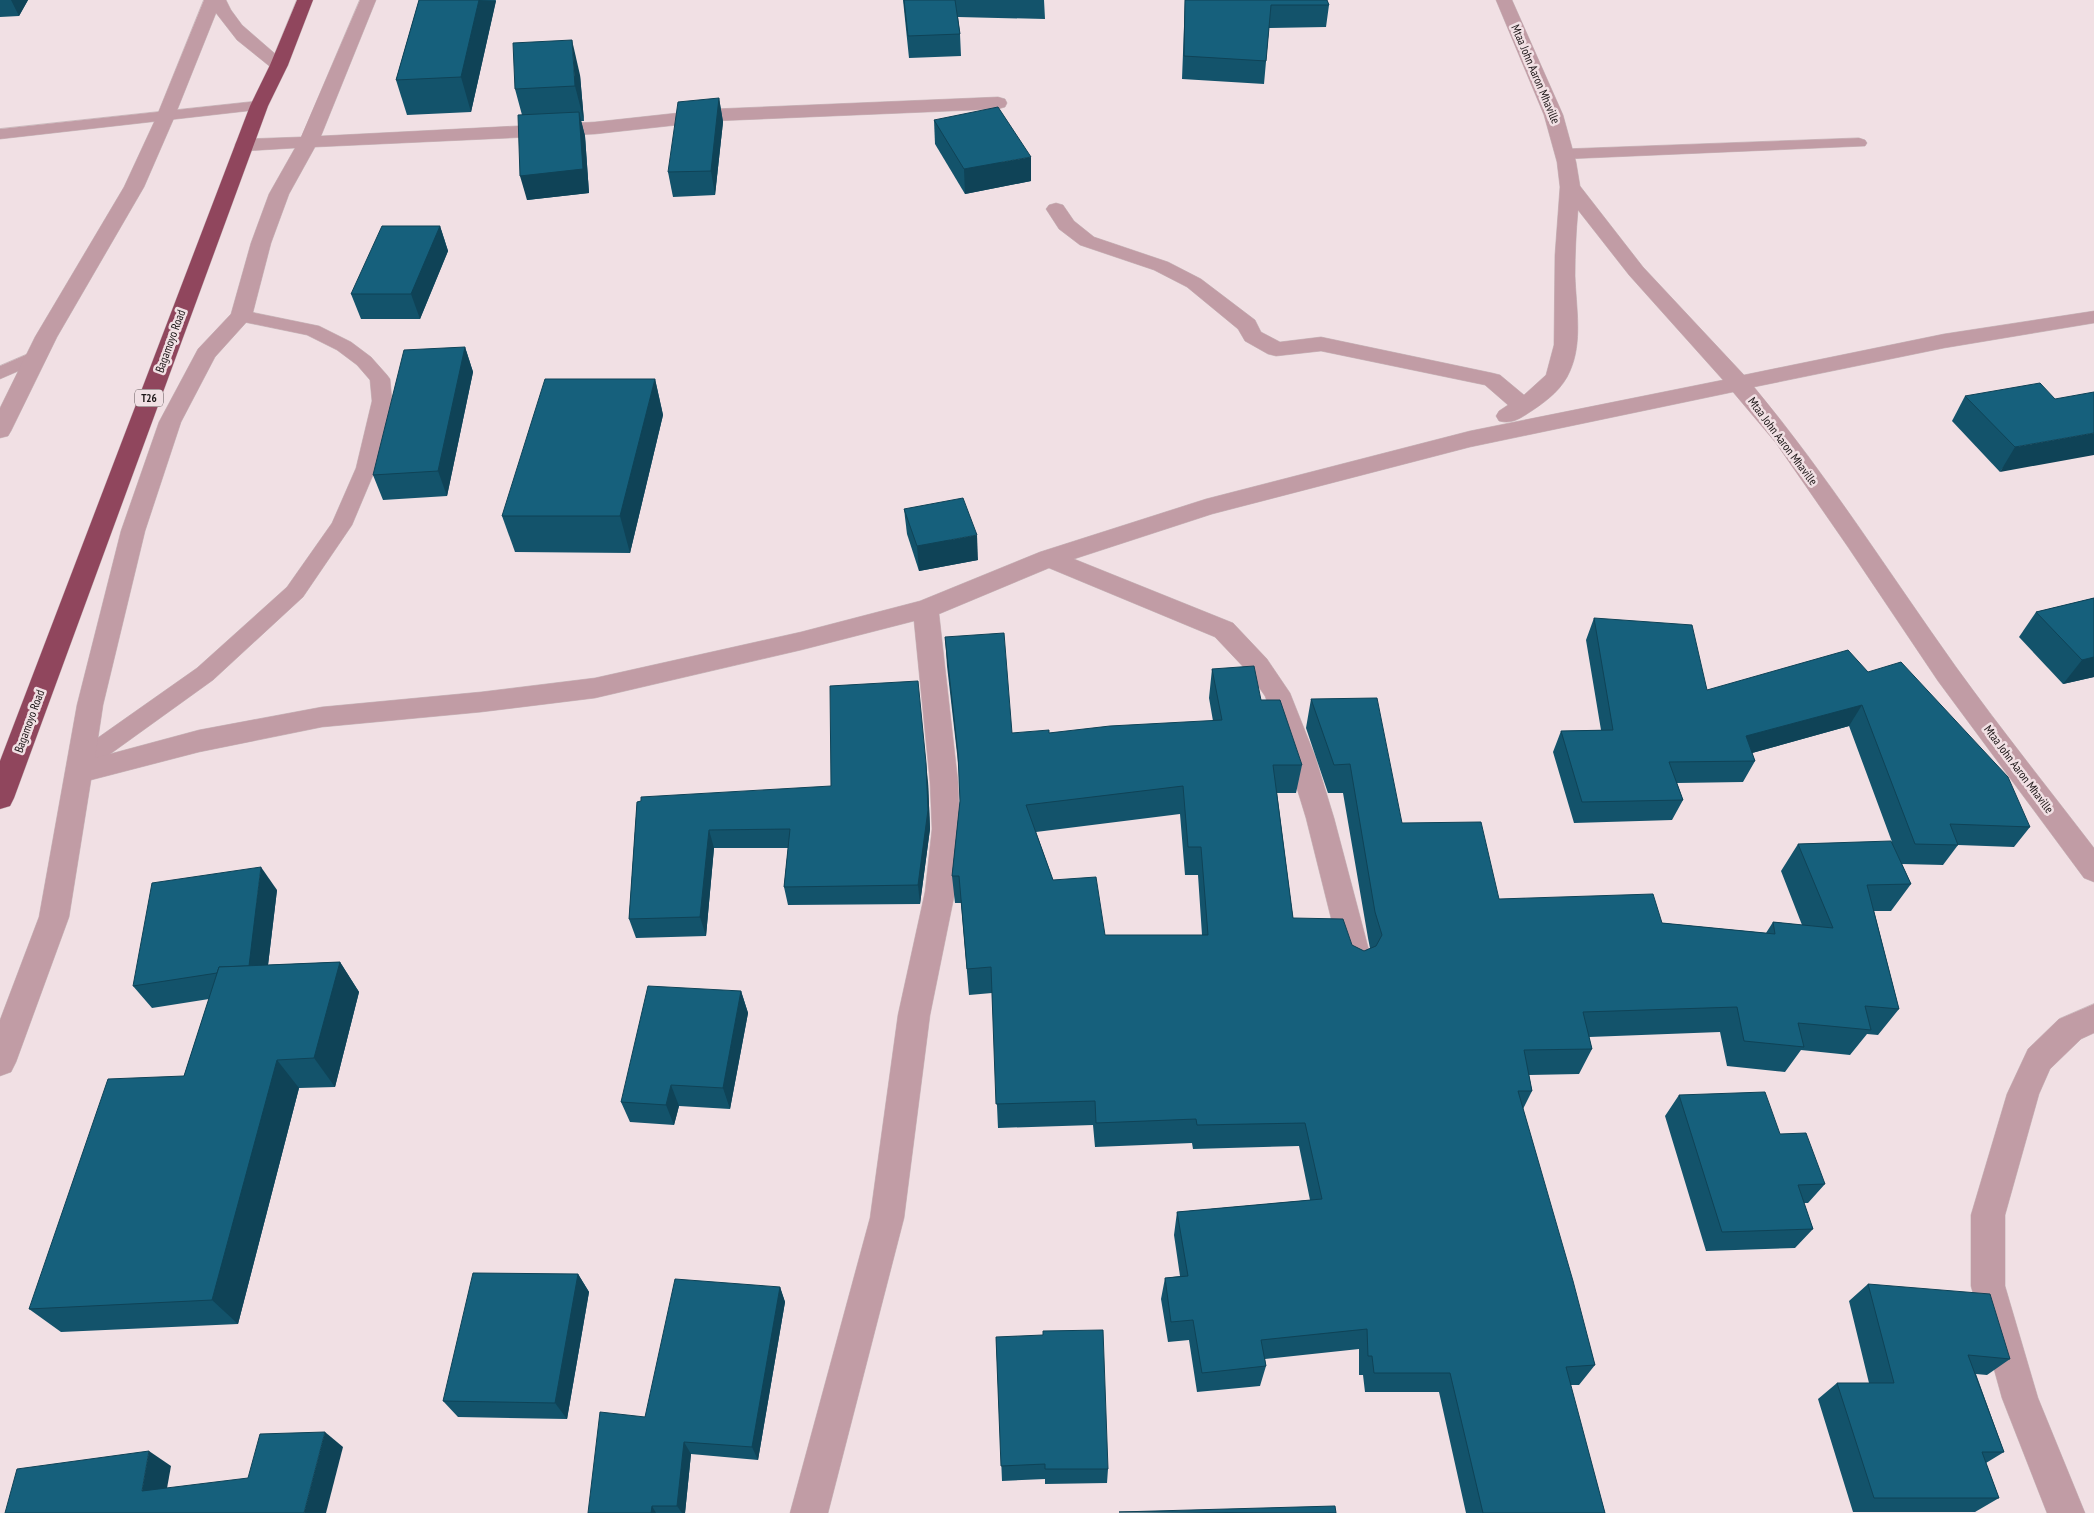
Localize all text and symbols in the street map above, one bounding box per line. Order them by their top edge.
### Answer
street label: Mtaa John Aaron Mhaville [1508,22,1564,126]
street label: Bagamoyo Road [152,307,188,375]
road number: T26 [135,389,163,406]
street label: Mtaa John Aaron Mhaville [1745,394,1821,488]
street label: Bagamoyo Road [11,687,47,755]
street label: Mtaa John Aaron Mhaville [1981,722,2057,816]

